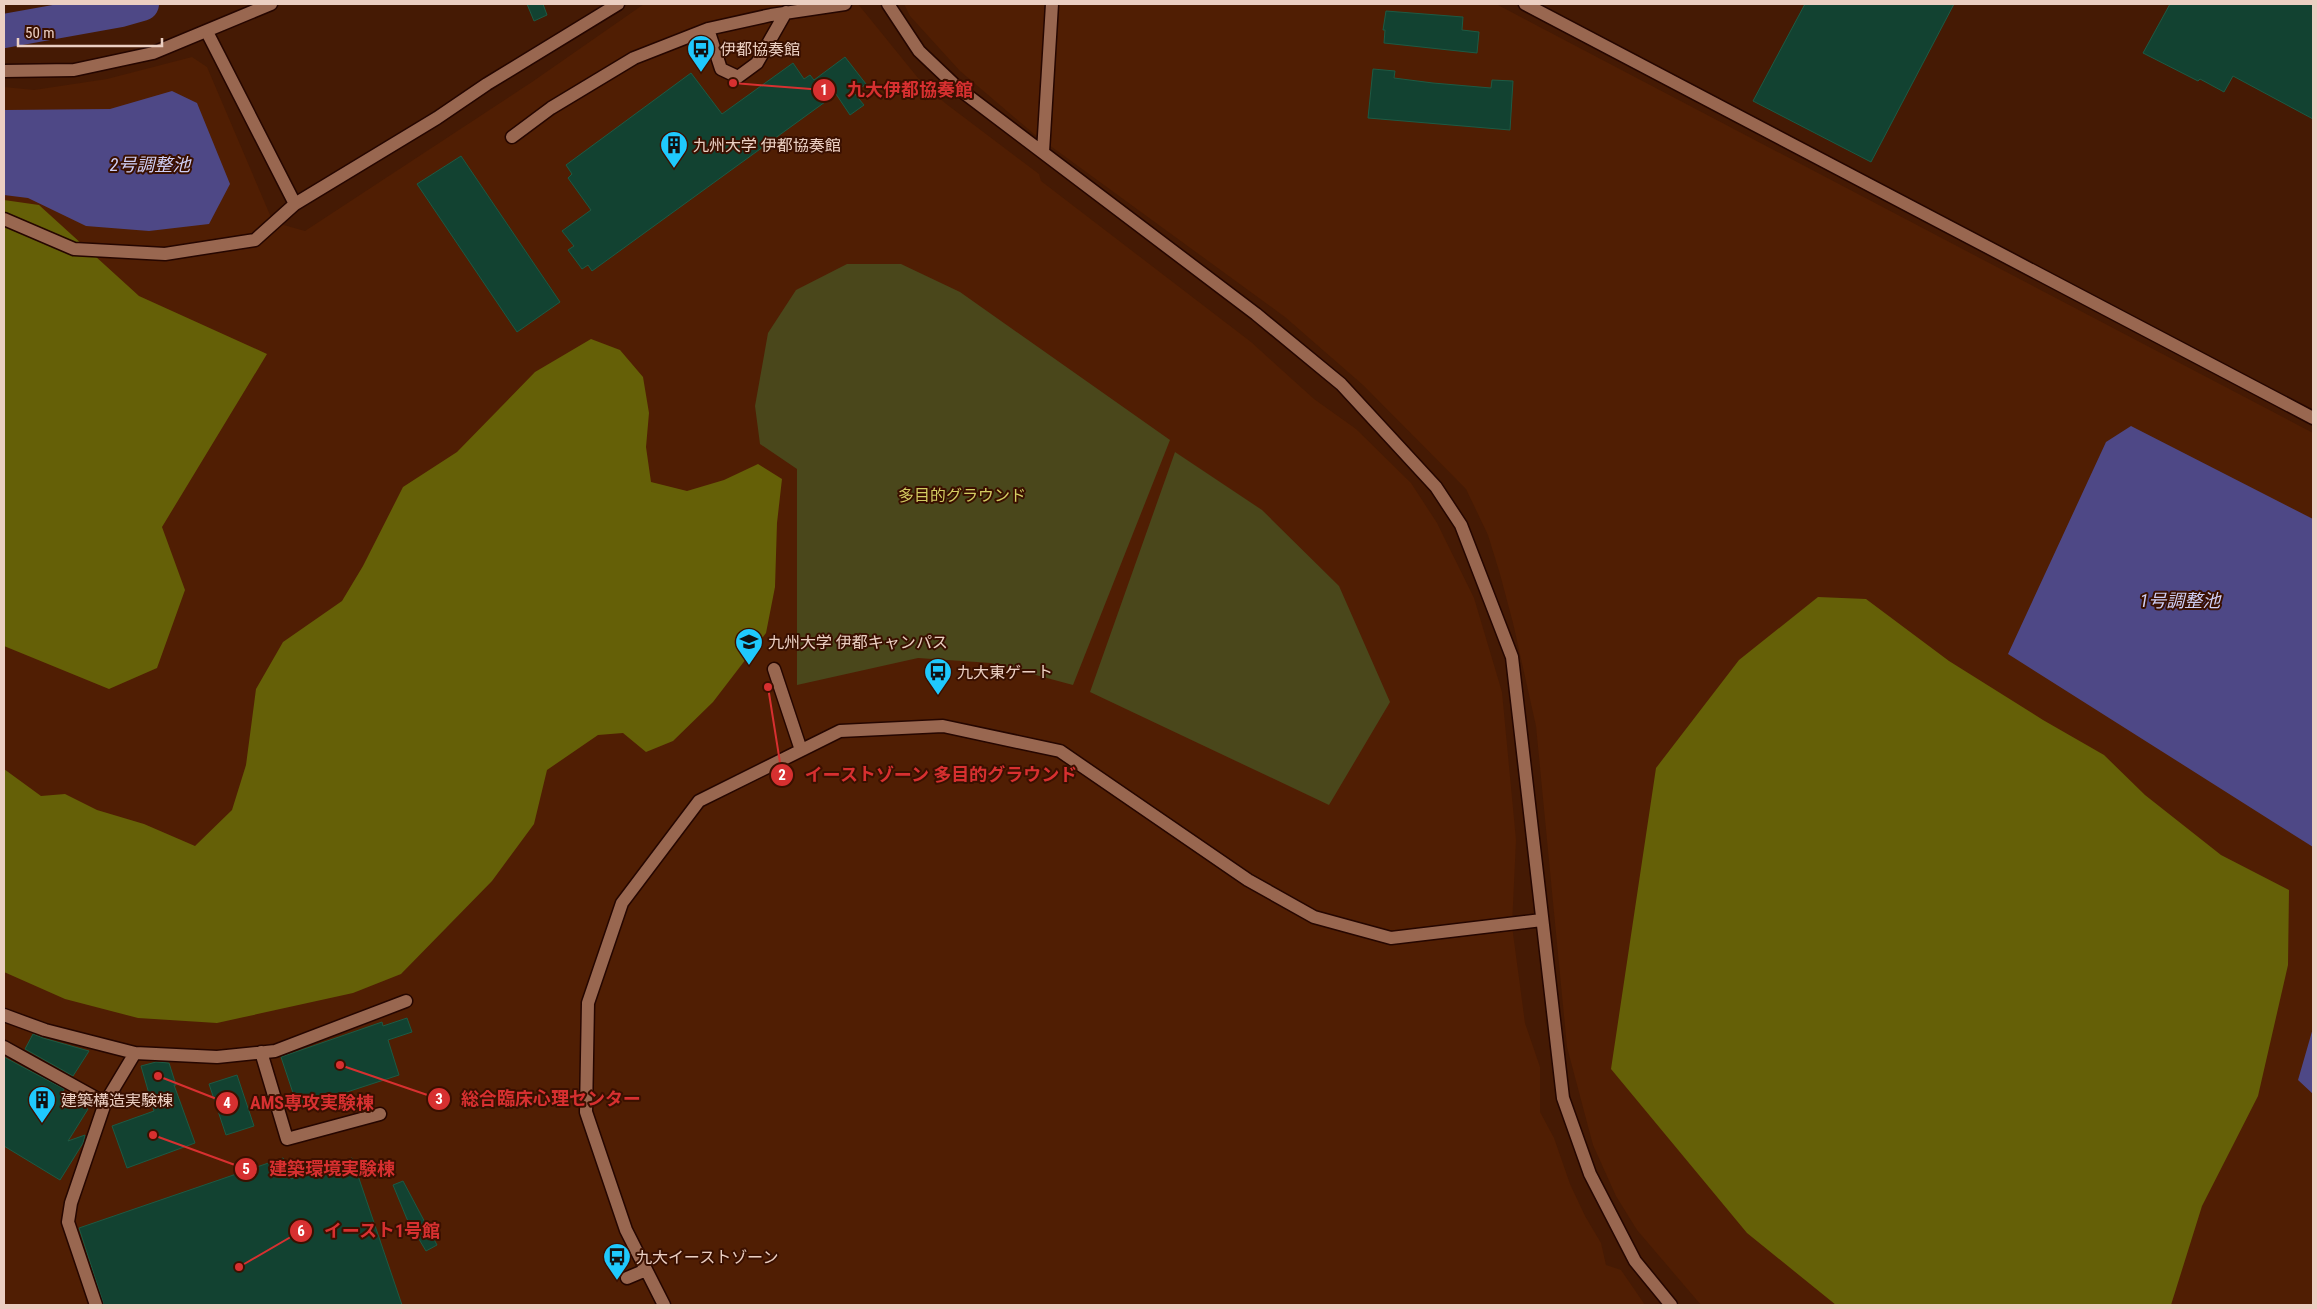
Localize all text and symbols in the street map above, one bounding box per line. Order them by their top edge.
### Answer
scale bar [18,15,161,47]
text: 50 m [25,24,55,42]
bus stop icon: 伊都協奏館 [686,34,716,73]
place label: 伊都協奏館 [720,40,800,59]
callout: 九大伊都協奏館 [812,74,983,107]
text: 九大伊都協奏館 [847,79,973,100]
text: 1 [820,81,828,99]
building icon: 九州大学 伊都協奏館 [659,130,689,169]
place label: 九州大学 伊都協奏館 [693,136,841,155]
water label: 2号調整池 [110,154,192,175]
park label: 多目的グラウンド [898,486,1026,505]
water label: 1号調整池 [2140,590,2222,611]
school or university icon: 九州大学 伊都キャンパス [734,627,764,666]
place label: 九州大学 伊都キャンパス [768,633,948,652]
bus stop icon: 九大東ゲート [923,657,953,696]
place label: 九大東ゲート [957,663,1053,682]
callout: イーストゾーン 多目的グラウンド [769,758,1088,791]
text: イーストゾーン 多目的グラウンド [805,764,1077,785]
text: 2 [778,766,786,784]
callout: 総合臨床心理センター [426,1083,651,1116]
building icon: 建築構造実験棟 [27,1085,57,1124]
callout: AMS専攻実験棟 [215,1086,384,1119]
text: 総合臨床心理センター [461,1088,641,1109]
text: 3 [435,1090,443,1108]
place label: 建築構造実験棟 [61,1091,173,1110]
text: AMS専攻実験棟 [250,1092,374,1113]
text: 4 [223,1094,231,1112]
callout: 建築環境実験棟 [234,1152,405,1185]
text: 建築環境実験棟 [269,1158,395,1179]
text: 5 [242,1160,250,1178]
callout: イースト1号館 [289,1214,451,1247]
text: イースト1号館 [324,1220,440,1241]
text: 6 [297,1222,305,1240]
bus stop icon: 九大イーストゾーン [602,1242,632,1281]
place label: 九大イーストゾーン [636,1248,778,1267]

